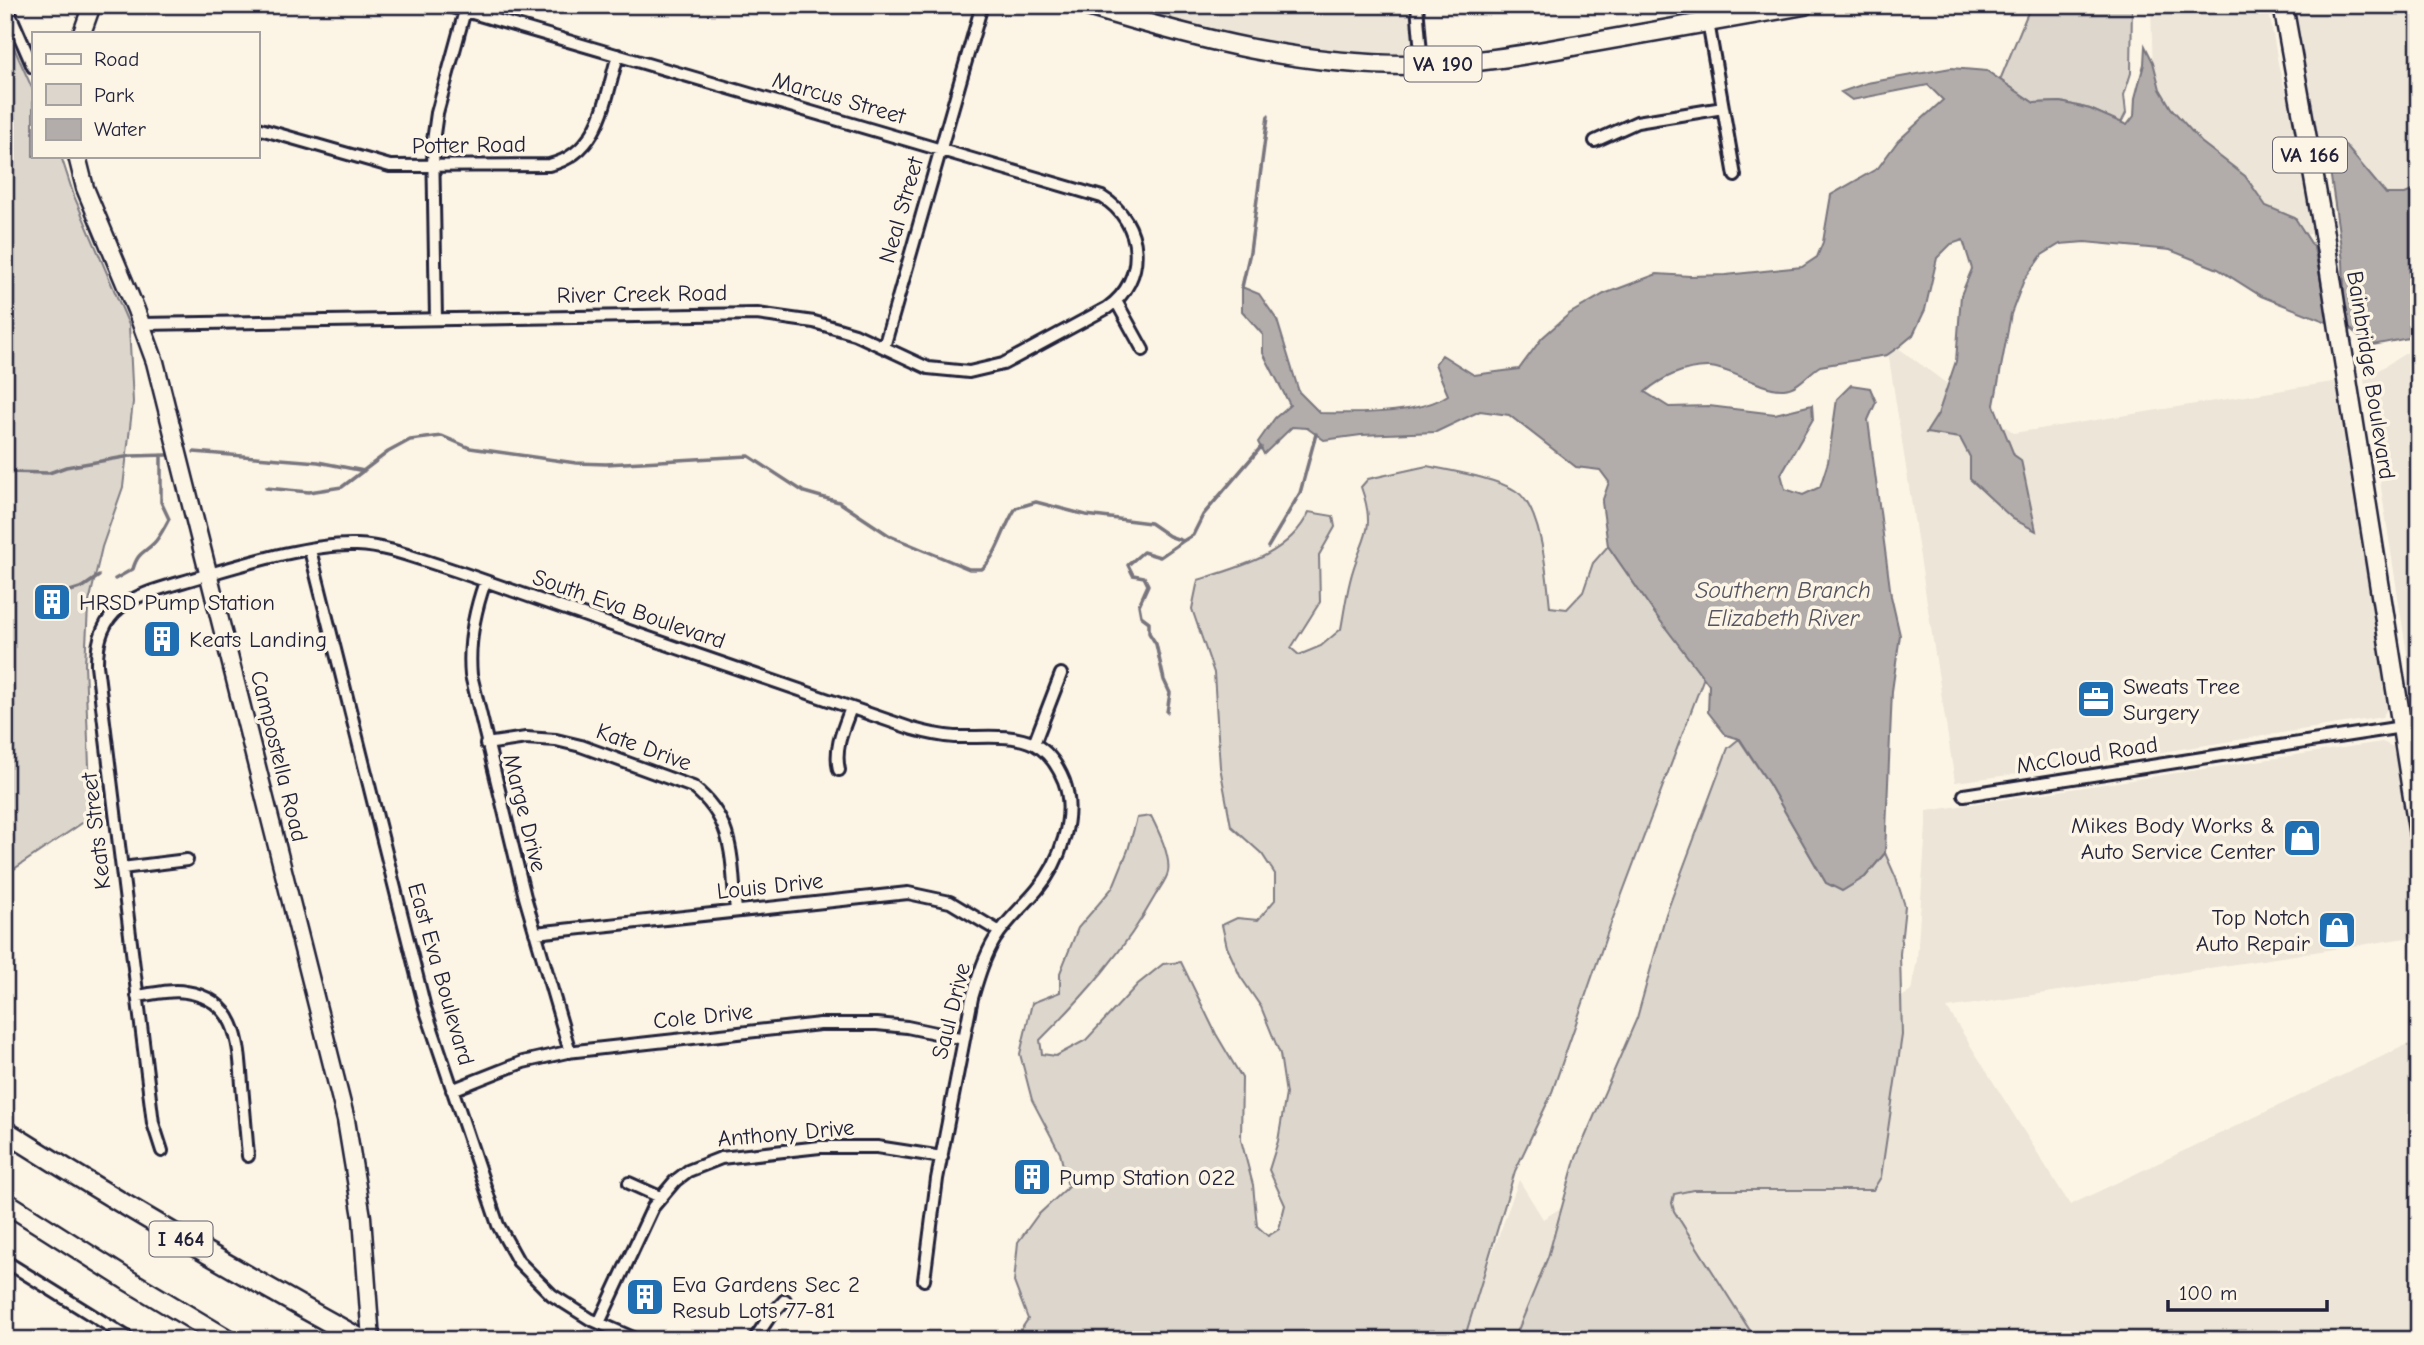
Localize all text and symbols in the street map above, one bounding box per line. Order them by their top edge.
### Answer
legend [32,32,259,158]
road number: VA 190 [1404,46,1482,82]
text: Road [94,47,139,71]
street label: Marcus Street [769,66,910,130]
text: Park [94,83,134,107]
text: Water [94,117,147,141]
street label: Potter Road [412,131,526,159]
road number: VA 166 [2273,138,2347,172]
street label: Neal Street [873,153,929,266]
street label: Bainbridge Boulevard [2341,269,2401,481]
street label: River Creek Road [556,279,728,309]
street label: South Eva Boulevard [529,563,729,655]
water label: Southern Branch Elizabeth River [1695,576,1871,632]
building icon: HRSD Pump Station [31,581,73,623]
place label: HRSD Pump Station [79,589,275,616]
building icon: Keats Landing [141,618,183,660]
place label: Keats Landing [189,626,327,653]
street label: Campostella Road [245,668,313,844]
place label: Sweats Tree Surgery [2123,673,2240,726]
office icon: Sweats Tree Surgery [2075,678,2117,720]
street label: Kate Drive [593,717,695,777]
street label: McCloud Road [2014,730,2160,780]
street label: Marge Drive [497,751,553,875]
street label: Keats Street [75,770,117,891]
place label: Mikes Body Works & Auto Service Center [2071,812,2276,865]
shop icon: Mikes Body Works & Auto Service Center [2281,817,2323,859]
street label: Louis Drive [715,867,825,905]
street label: East Eva Boulevard [402,880,480,1068]
place label: Top Notch Auto Repair [2196,904,2311,957]
shop icon: Top Notch Auto Repair [2316,909,2358,951]
street label: Saul Drive [926,960,976,1062]
street label: Cole Drive [652,997,754,1035]
street label: Anthony Drive [716,1114,856,1152]
building icon: Pump Station 022 [1011,1156,1053,1198]
place label: Pump Station 022 [1059,1164,1235,1191]
road number: I 464 [150,1222,212,1256]
scale bar [2168,1268,2328,1312]
place label: Eva Gardens Sec 2 Resub Lots 77-81 [672,1271,860,1324]
building icon: Eva Gardens Sec 2 Resub Lots 77-81 [624,1276,666,1318]
text: 100 m [2179,1281,2237,1305]

